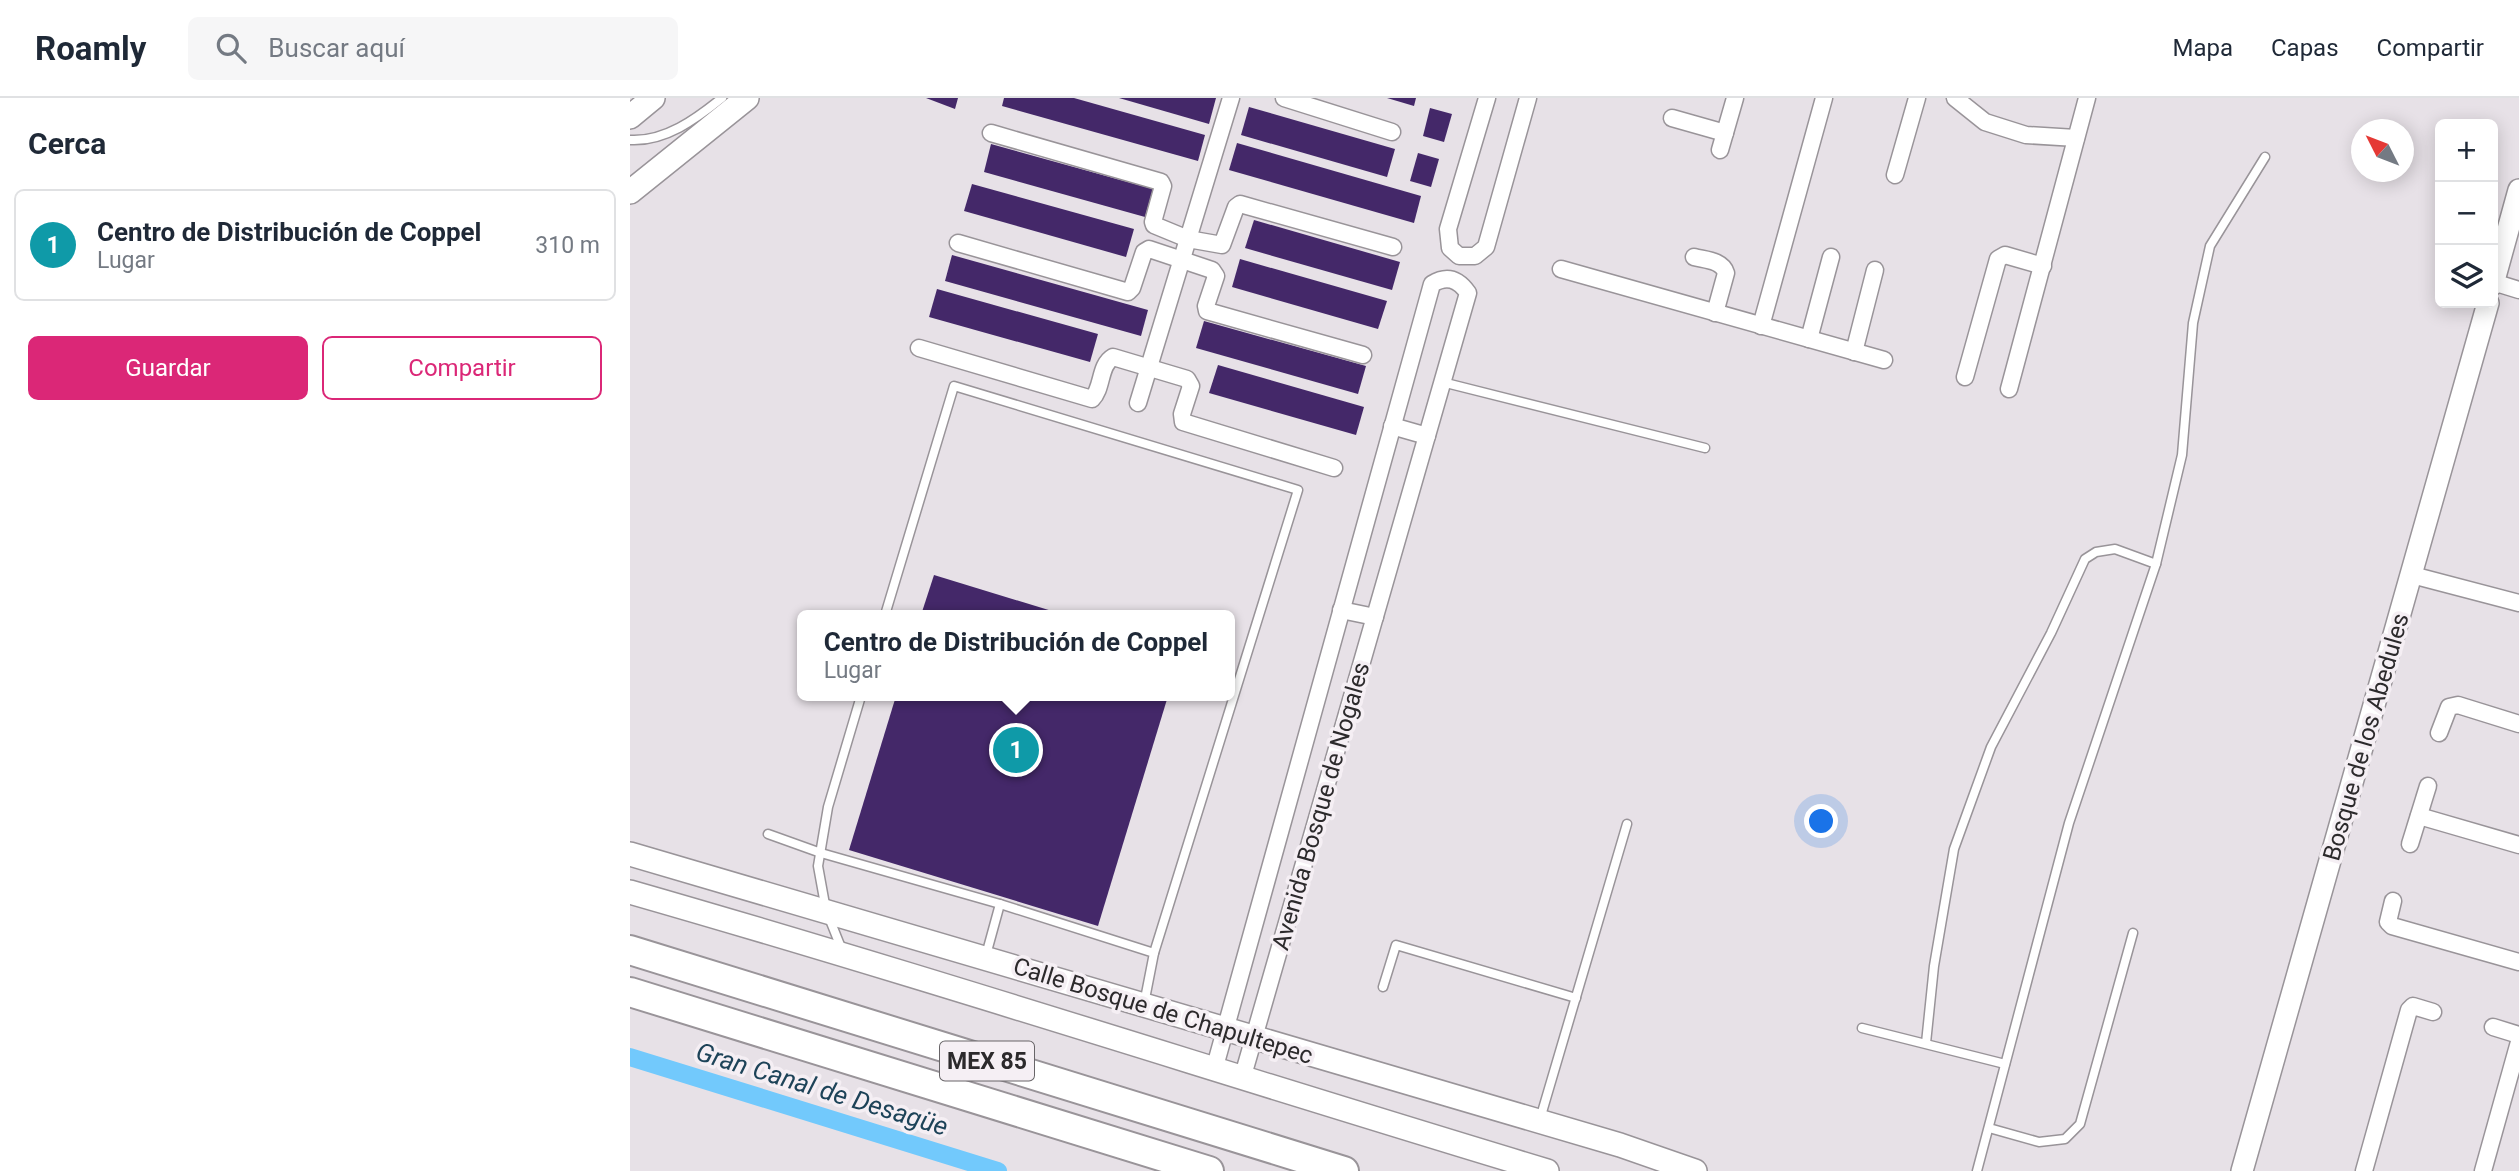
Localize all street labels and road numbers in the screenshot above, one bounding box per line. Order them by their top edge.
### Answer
street label: Bosque de los Abedules [2317,610,2415,864]
street label: Avenida Bosque de Nogales [1266,659,1376,953]
street label: Calle Bosque de Chapultepec [1010,952,1316,1070]
road number: MEX 85 [940,1042,1034,1080]

